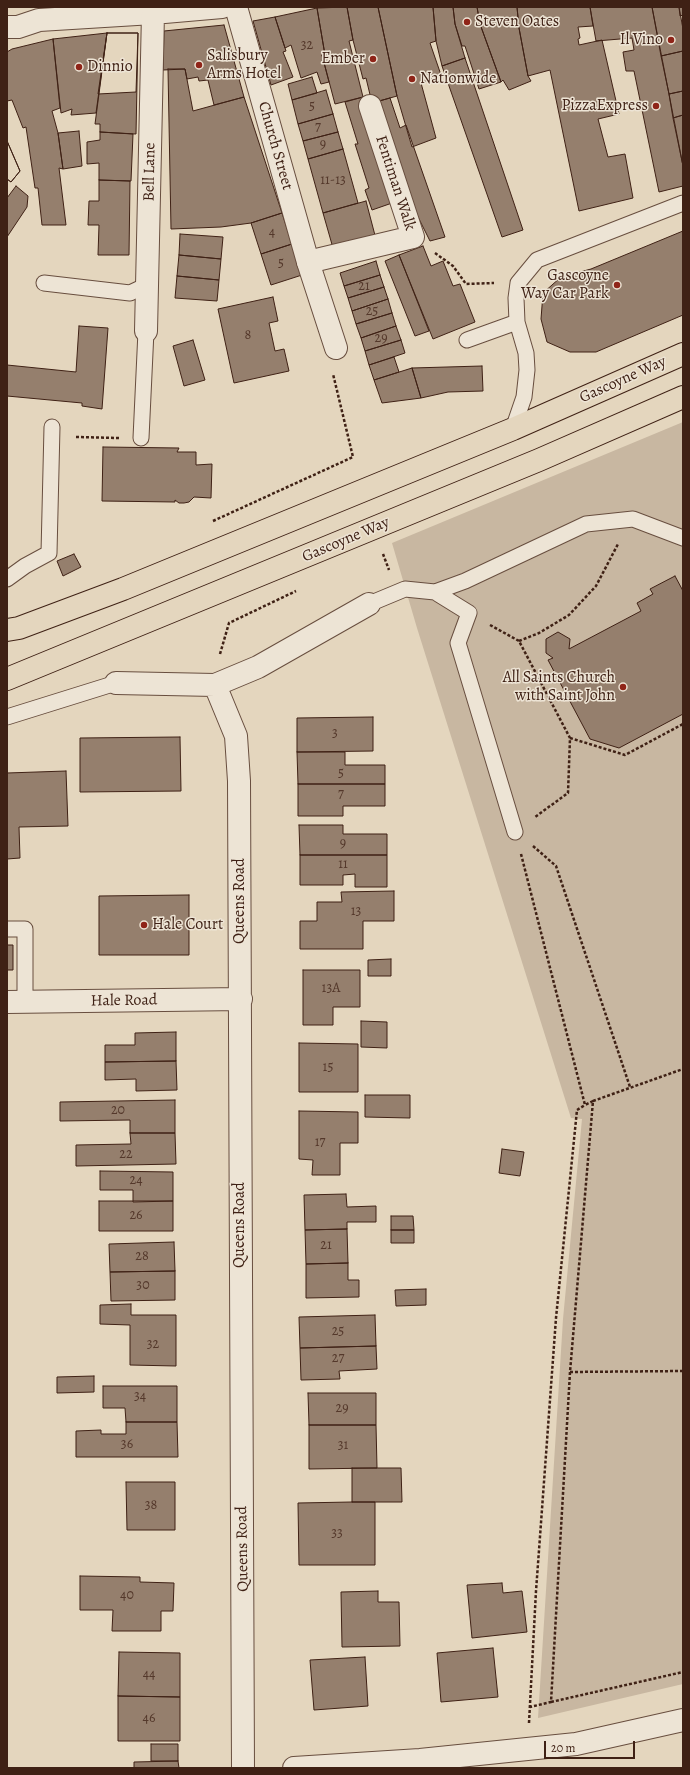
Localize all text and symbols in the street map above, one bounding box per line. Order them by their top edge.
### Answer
place label: Steven Oates [475,12,559,32]
marker: Steven Oates [462,17,472,27]
place label: Il Vino [620,30,663,50]
marker: Il Vino [666,35,676,45]
house number: 32 [301,38,313,54]
place label: Salisbury Arms Hotel [207,46,281,84]
place label: Ember [321,49,365,69]
marker: Ember [368,54,378,64]
place label: Dinnio [87,57,133,77]
marker: Salisbury Arms Hotel [194,60,204,70]
marker: Dinnio [74,62,84,72]
place label: Nationwide [420,69,496,89]
marker: Nationwide [407,74,417,84]
place label: PizzaExpress [561,96,648,116]
house number: 5 [309,99,315,115]
street label: Church Street [253,100,297,192]
marker: PizzaExpress [651,101,661,111]
house number: 7 [315,120,321,136]
street label: Fentiman Walk [371,133,419,233]
house number: 9 [320,137,326,153]
street label: Bell Lane [140,142,160,202]
house number: 11-13 [320,173,346,189]
house number: 4 [269,225,275,241]
house number: 5 [278,256,284,272]
place label: Gascoyne Way Car Park [521,266,609,304]
house number: 21 [358,279,370,295]
marker: Gascoyne Way Car Park [612,280,622,290]
house number: 25 [366,304,378,320]
house number: 8 [245,328,251,344]
house number: 29 [374,331,388,347]
street label: Gascoyne Way [577,352,669,408]
street label: Gascoyne Way [300,513,392,567]
place label: All Saints Church with Saint John [503,668,615,706]
marker: All Saints Church with Saint John [618,682,628,692]
house number: 3 [332,726,338,742]
house number: 5 [338,766,344,782]
house number: 7 [338,787,344,803]
house number: 9 [340,836,346,852]
house number: 11 [338,857,348,873]
street label: Queens Road [230,858,250,944]
house number: 13 [351,904,361,920]
place label: Hale Court [152,915,223,935]
marker: Hale Court [139,920,149,930]
house number: 13A [322,981,340,997]
street label: Hale Road [90,991,158,1011]
house number: 15 [323,1060,333,1076]
house number: 20 [111,1103,125,1119]
house number: 17 [315,1135,325,1151]
house number: 22 [119,1147,133,1163]
house number: 24 [130,1173,142,1189]
street label: Queens Road [230,1182,250,1268]
house number: 26 [129,1208,143,1224]
house number: 21 [320,1238,332,1254]
house number: 28 [135,1249,149,1265]
house number: 30 [136,1278,150,1294]
house number: 25 [332,1324,344,1340]
house number: 32 [147,1337,159,1353]
house number: 27 [332,1351,344,1367]
house number: 34 [134,1389,146,1405]
house number: 29 [335,1401,349,1417]
house number: 36 [121,1437,133,1453]
house number: 31 [338,1438,348,1454]
house number: 38 [145,1498,157,1514]
street label: Queens Road [233,1506,253,1592]
house number: 33 [331,1526,343,1542]
house number: 40 [120,1588,134,1604]
house number: 44 [143,1667,155,1683]
house number: 46 [143,1711,155,1727]
scale bar [546,1733,637,1759]
text: 20 m [551,1740,575,1756]

